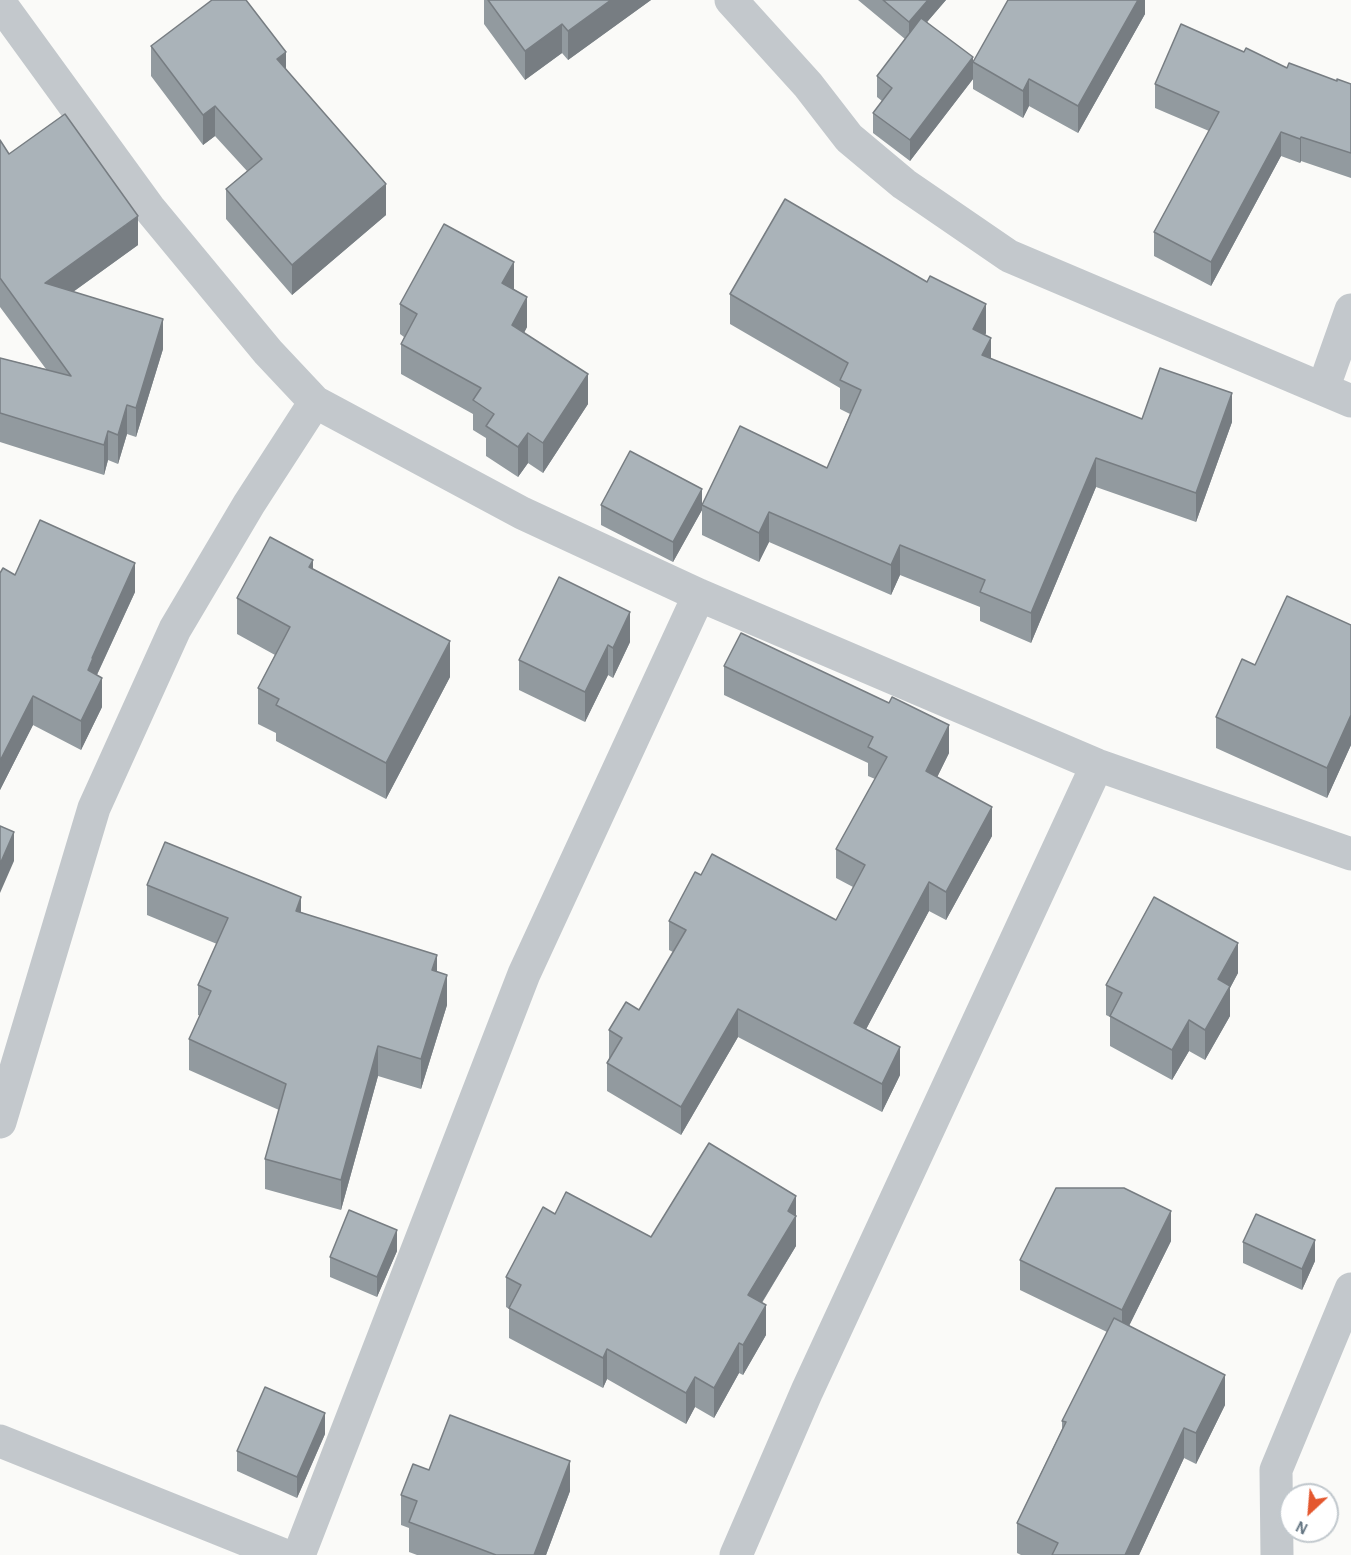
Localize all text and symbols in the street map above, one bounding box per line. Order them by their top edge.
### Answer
north arrow [1279,1483,1339,1543]
text: N [1293,1518,1310,1537]

